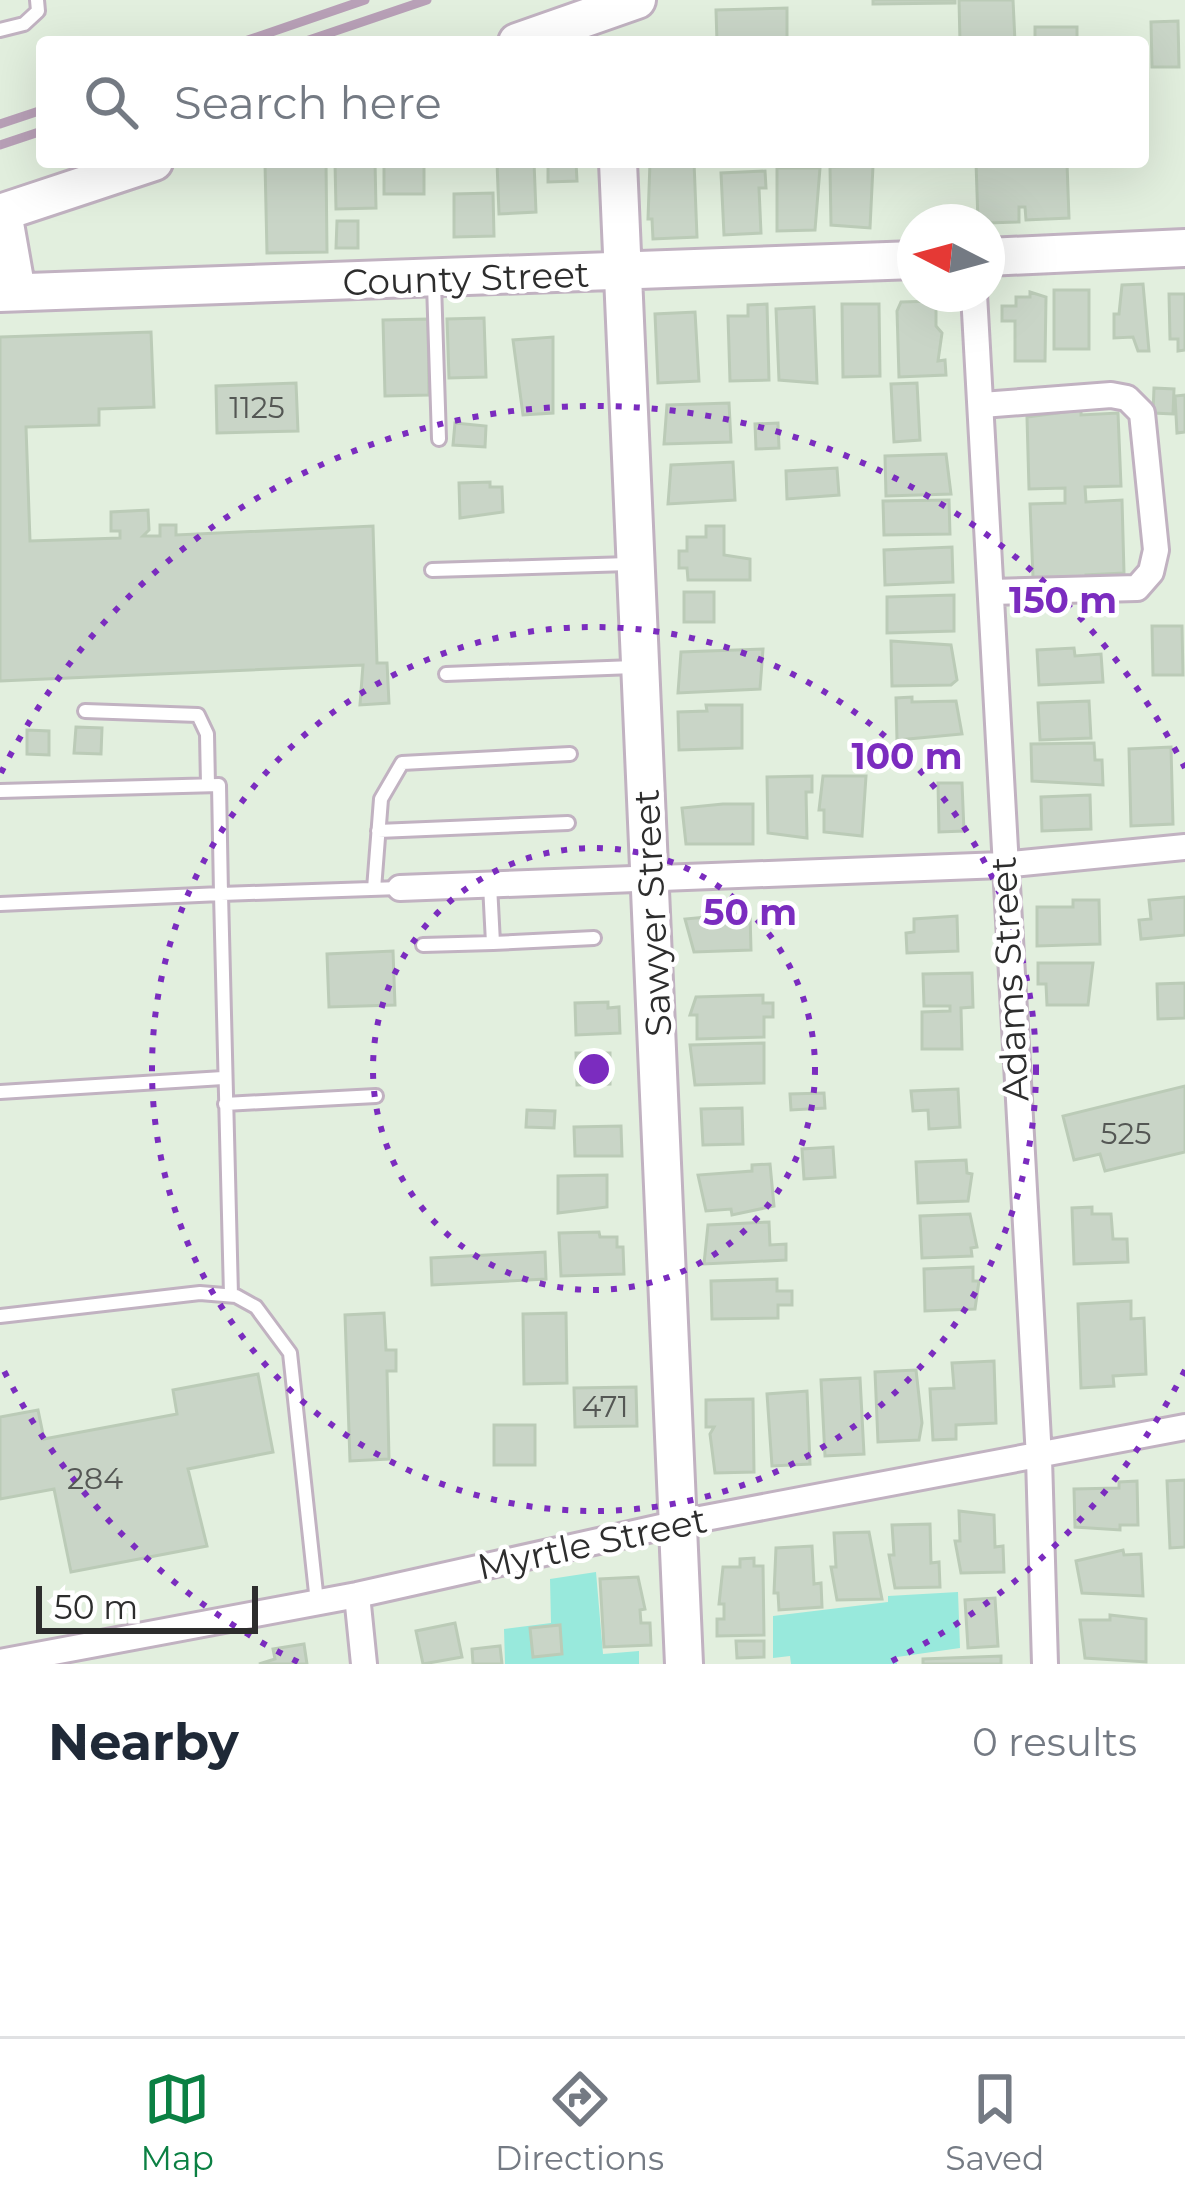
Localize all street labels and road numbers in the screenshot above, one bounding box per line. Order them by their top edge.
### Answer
street label: County Street [342,252,590,304]
street label: Sawyer Street [624,788,680,1038]
street label: Adams Street [981,855,1037,1103]
street label: Myrtle Street [473,1497,711,1589]

